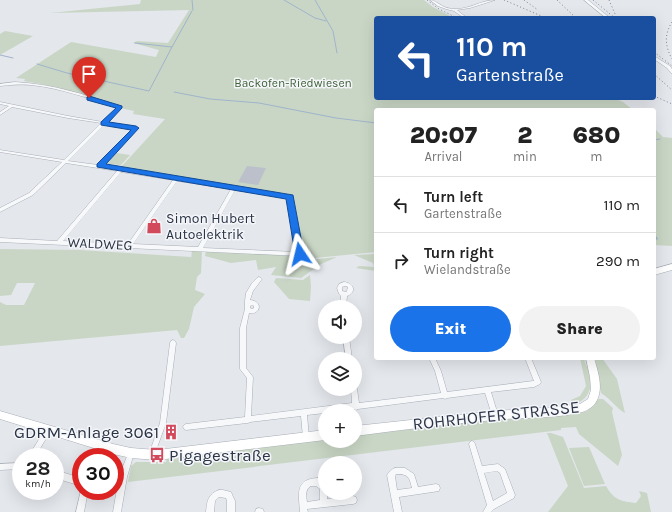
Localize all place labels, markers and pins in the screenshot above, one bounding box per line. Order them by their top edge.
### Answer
pin [72,57,106,98]
place label: Simon Hubert Autoelektrik [166,210,255,243]
shop icon: Simon Hubert Autoelektrik [145,217,163,235]
place label: GDRM-Anlage 3061 [14,422,159,442]
building icon: GDRM-Anlage 3061 [162,423,180,441]
place label: Pigagestraße [169,445,271,465]
bus stop icon: Pigagestraße [148,446,166,464]

